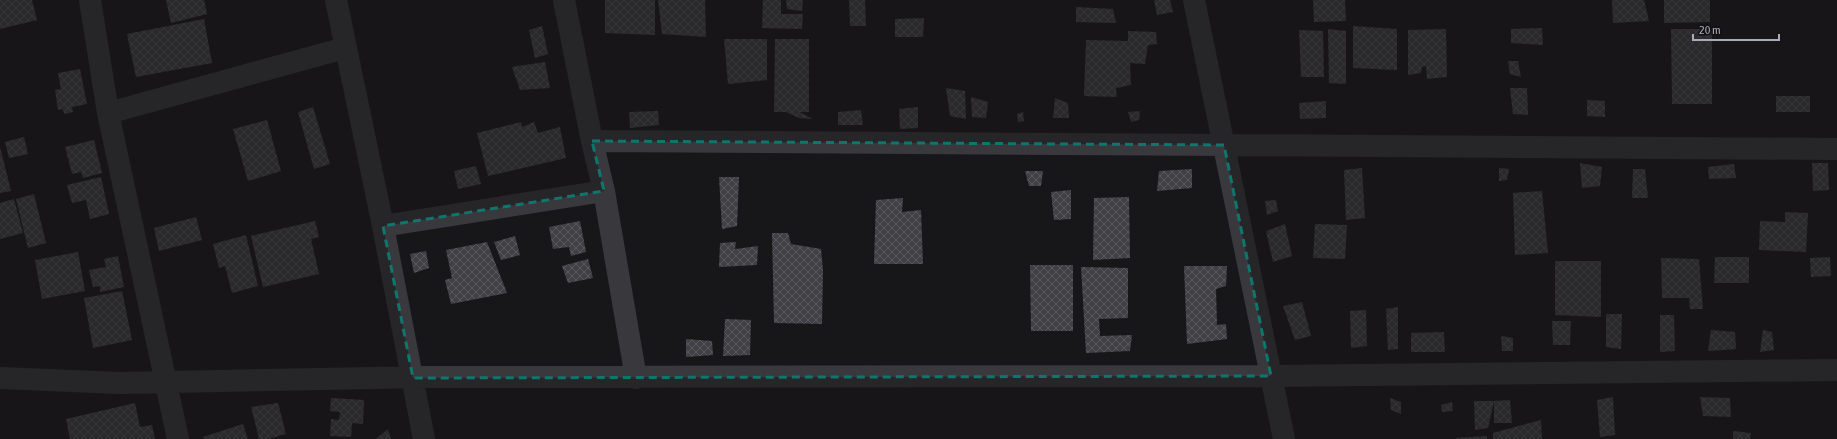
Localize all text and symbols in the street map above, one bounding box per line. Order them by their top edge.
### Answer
scale bar [1693,16,1779,42]
text: 20 m [1699,23,1721,37]

